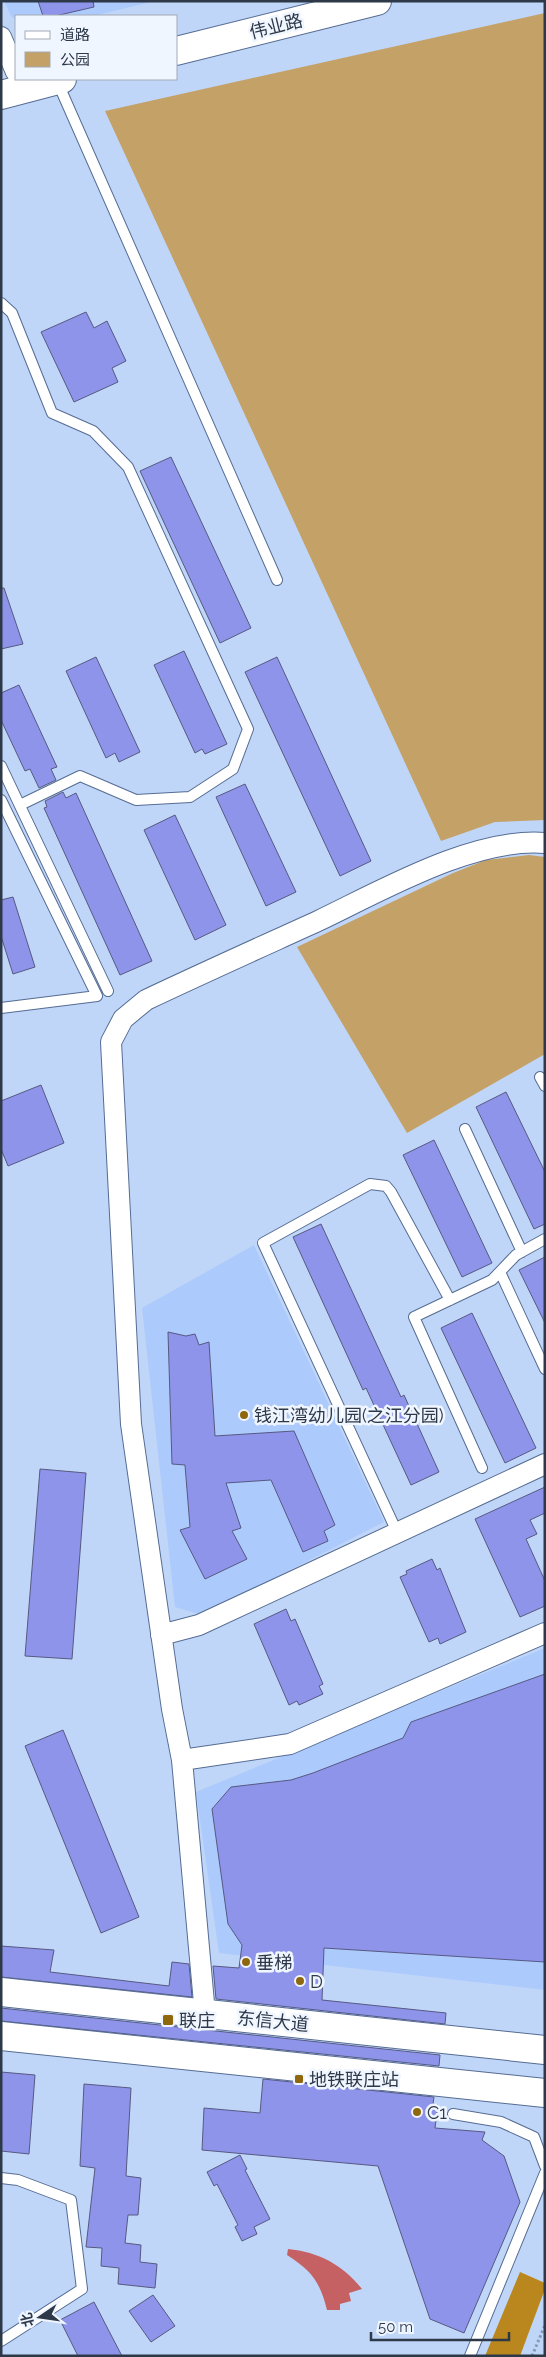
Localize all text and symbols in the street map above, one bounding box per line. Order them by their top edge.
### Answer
street label: 伟业路 [247,9,305,43]
legend [15,15,178,80]
text: 道路 [60,26,90,44]
text: 公园 [60,51,90,69]
place label: 钱江湾幼儿园(之江分园) [254,1405,444,1426]
marker: 钱江湾幼儿园(之江分园) [238,1409,250,1421]
place label: 垂梯 [256,1952,292,1973]
marker: 垂梯 [240,1956,252,1968]
place label: D [310,1971,323,1992]
marker: D [294,1975,306,1987]
street label: 东信大道 [236,2007,310,2035]
place label: 联庄 [179,2010,215,2031]
marker: 联庄 [161,2013,175,2027]
place label: 地铁联庄站 [309,2069,399,2090]
marker: 地铁联庄站 [293,2073,305,2085]
place label: C1 [427,2102,447,2123]
marker: C1 [411,2106,423,2118]
north arrow [15,2292,65,2342]
scale bar [371,2310,508,2342]
text: 北 [18,2311,37,2329]
text: 50 m [378,2318,413,2336]

